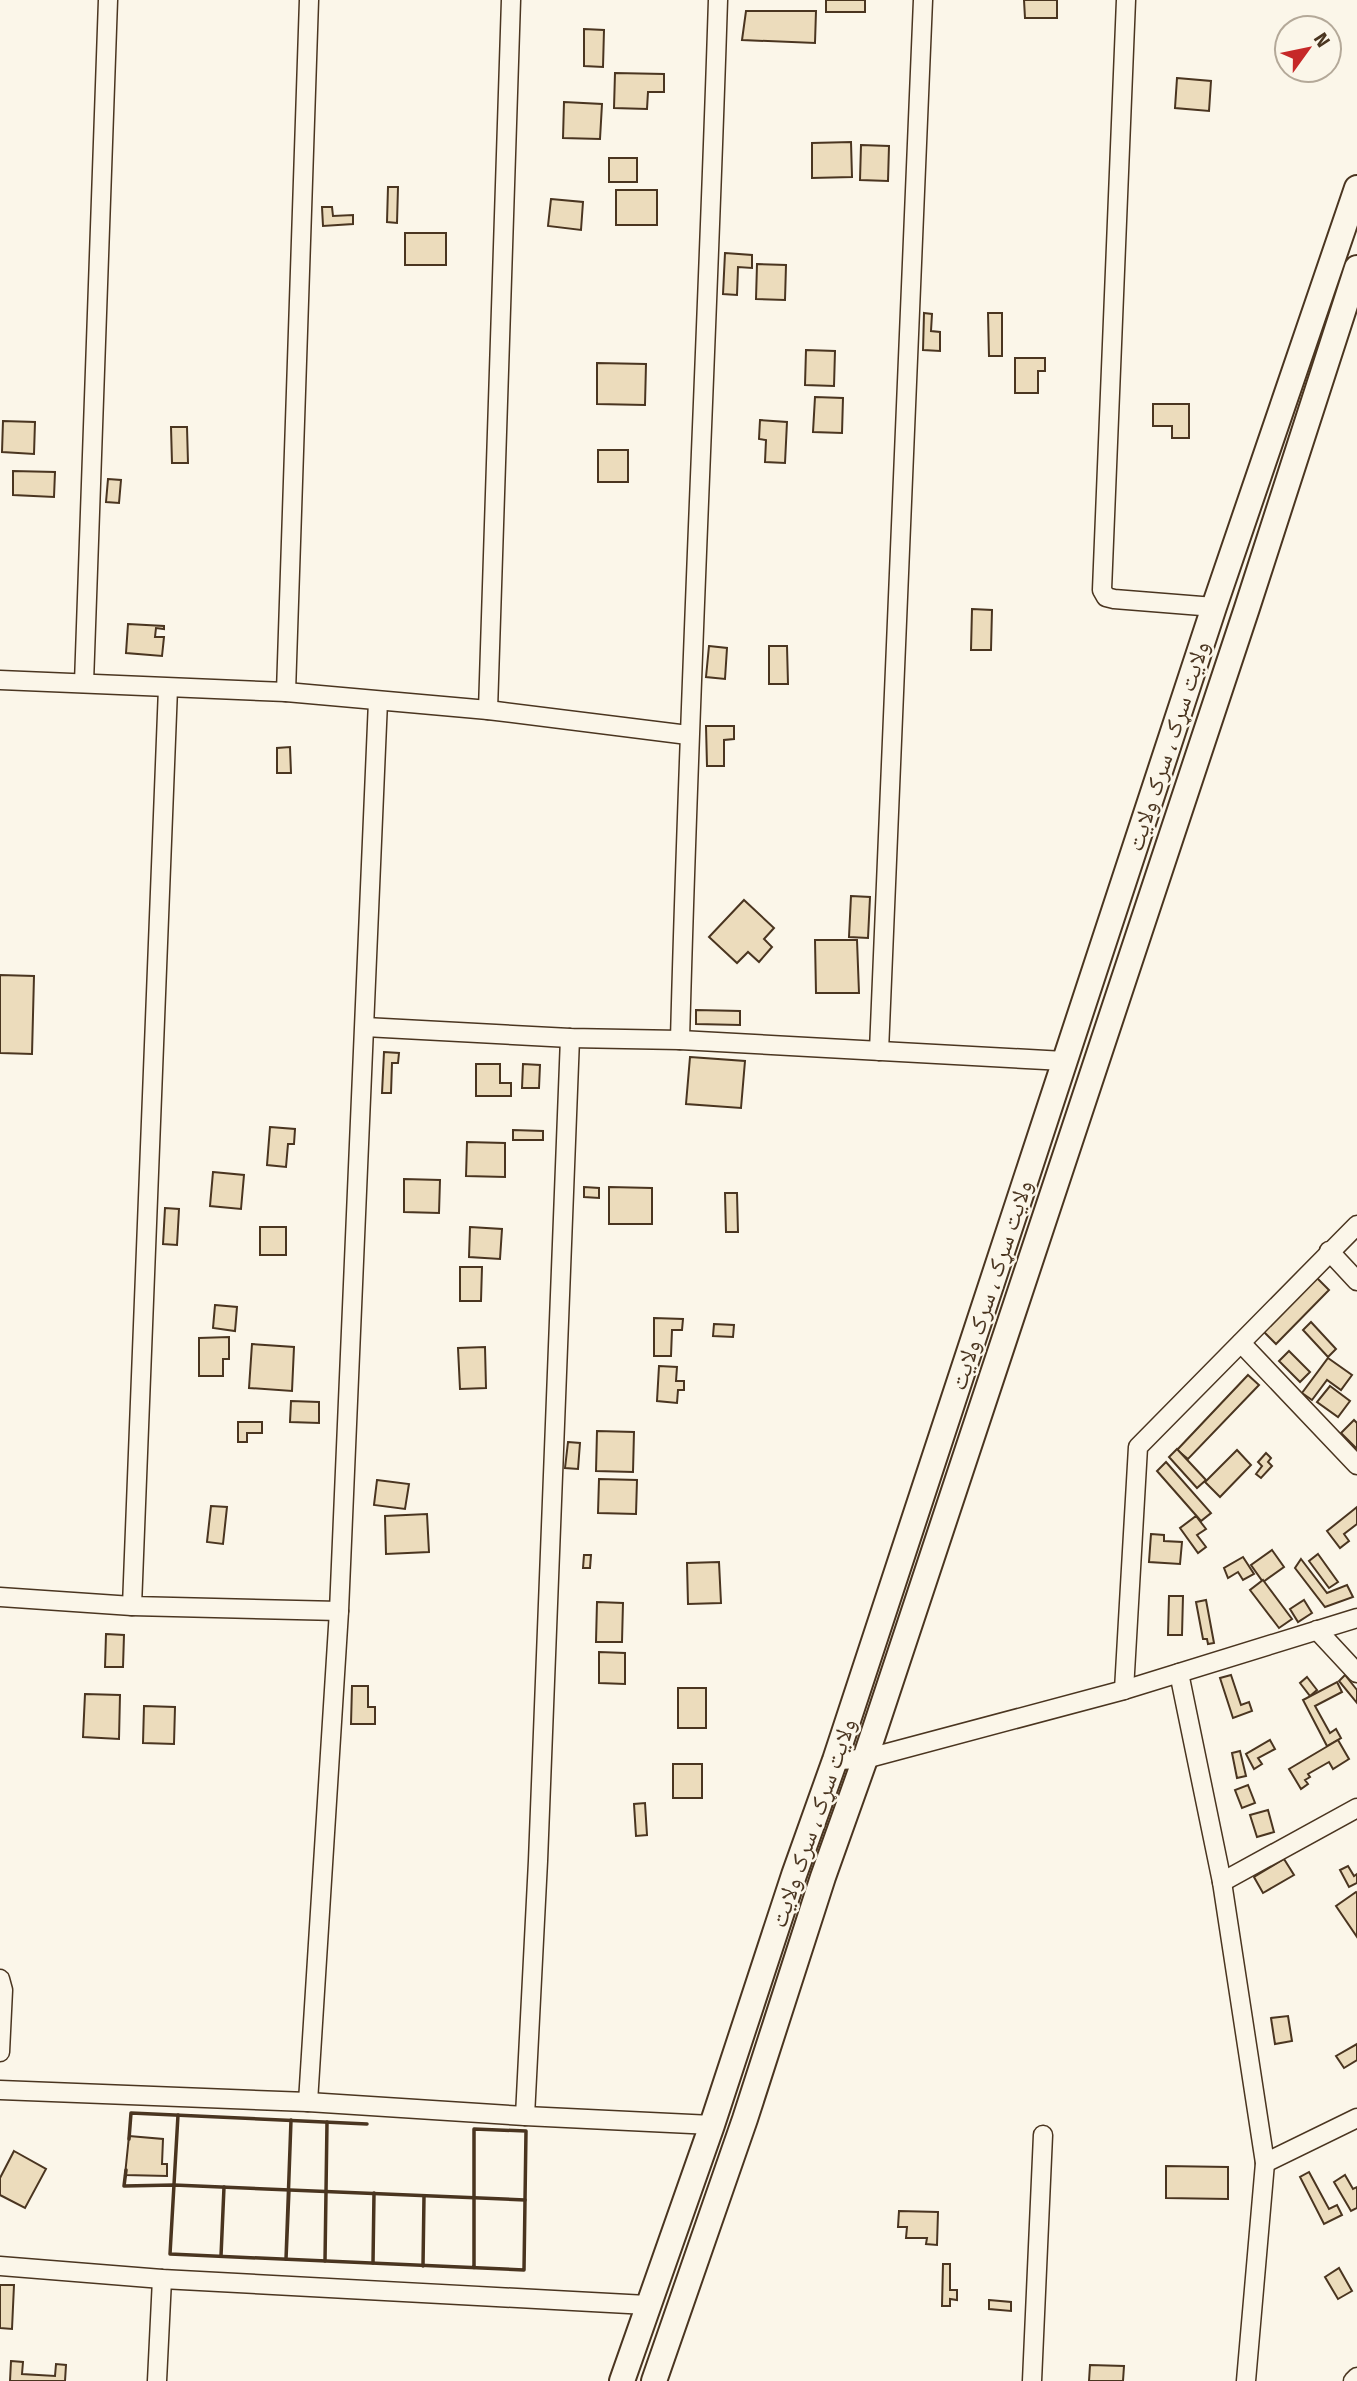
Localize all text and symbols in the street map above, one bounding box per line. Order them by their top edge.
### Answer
north arrow [1273,14,1343,84]
text: N [1309,28,1335,52]
street label: ولایت سړک ، سرک ولایت [1121,637,1216,855]
street label: ولایت سړک ، سرک ولایت [944,1176,1039,1394]
street label: ولایت سړک ، سرک ولایت [764,1715,862,1931]

